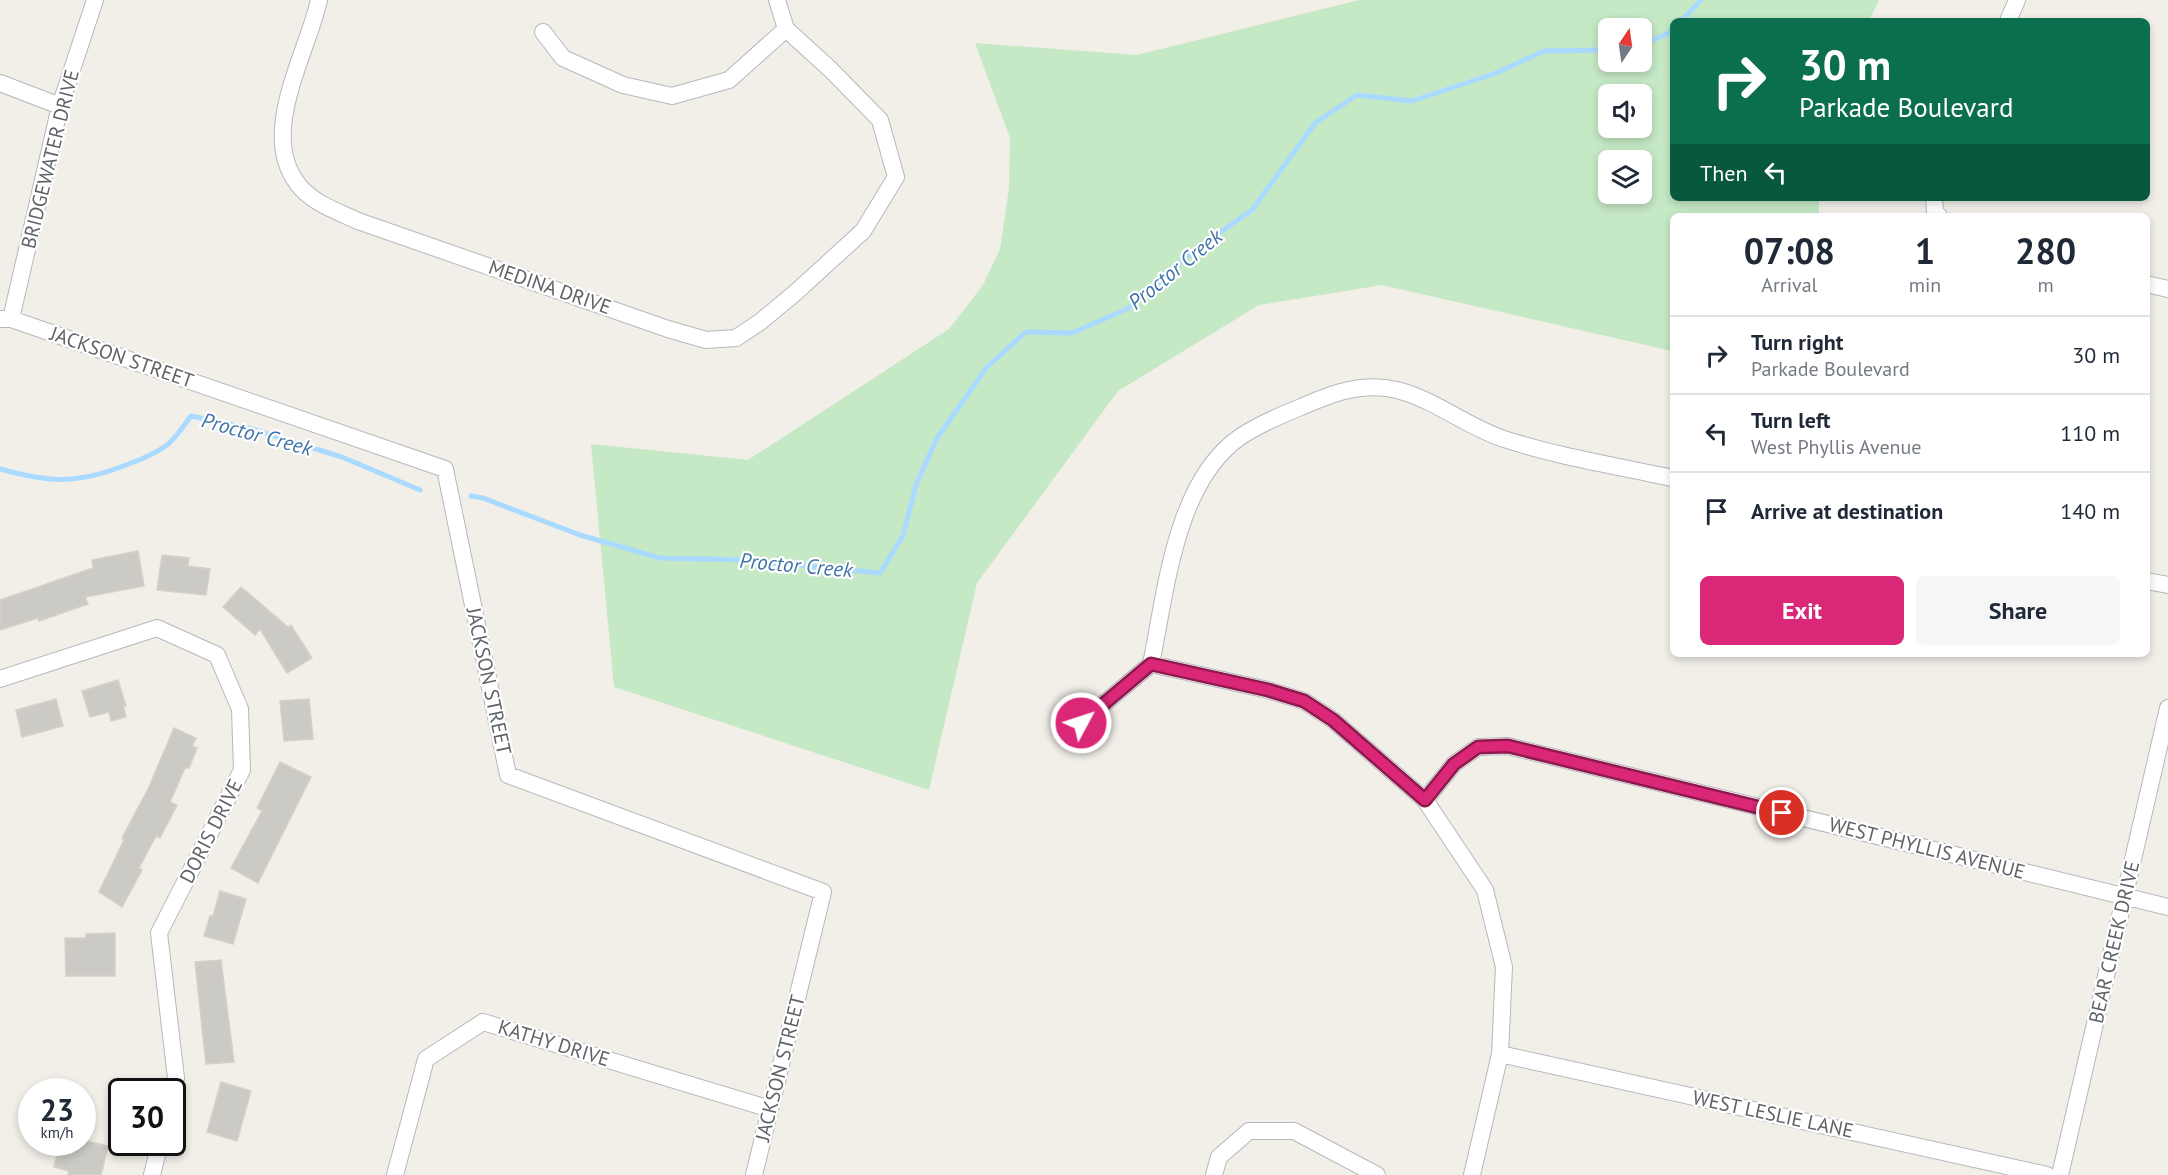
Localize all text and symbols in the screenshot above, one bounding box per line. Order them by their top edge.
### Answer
north arrow [1598,18,1652,72]
map controls [1598,18,1652,204]
text: 30 m [1799,37,1891,92]
icon: right [1700,42,1778,120]
street label: BRIDGEWATER DRIVE [15,67,85,251]
button: sound [1598,84,1652,138]
text: Parkade Boulevard [1799,90,2013,124]
button: layers [1598,150,1652,204]
icon: left [1759,156,1792,189]
text: Then [1700,159,1747,187]
water label: Proctor Creek [1122,222,1229,315]
text: 07:08 [1744,227,1835,274]
text: 1 [1915,227,1935,274]
text: 280 [2015,227,2076,274]
street label: MEDINA DRIVE [485,254,615,320]
text: Arrival [1761,272,1817,298]
text: min [1909,272,1941,298]
text: m [2038,272,2054,298]
street label: JACKSON STREET [46,320,197,394]
text: Turn right [1751,328,1843,356]
icon: right [1700,339,1733,372]
text: 30 m [2072,341,2120,369]
text: Parkade Boulevard [1751,356,1910,382]
water label: Proctor Creek [199,406,317,462]
text: Turn left [1751,406,1831,434]
icon: left [1700,417,1733,450]
text: 110 m [2060,419,2120,447]
text: West Phyllis Avenue [1751,434,1921,460]
icon: arrive [1700,495,1733,528]
text: Arrive at destination [1751,497,1943,525]
text: 140 m [2060,497,2120,525]
water label: Proctor Creek [738,547,855,584]
button: Exit [1700,576,1904,645]
button: Share [1916,576,2120,645]
street label: JACKSON STREET [460,604,517,757]
position arrow [1049,691,1113,755]
street label: DORIS DRIVE [174,775,248,887]
pin [1756,787,1807,838]
icon: arrive [1765,796,1798,829]
street label: WEST PHYLLIS AVENUE [1826,811,2028,885]
street label: BEAR CREEK DRIVE [2083,858,2145,1026]
street label: JACKSON STREET [749,992,811,1145]
street label: KATHY DRIVE [495,1014,613,1072]
speed limit sign: 30 [108,1078,186,1156]
street label: WEST LESLIE LANE [1690,1084,1856,1144]
text: 23 [40,1090,74,1129]
text: km/h [41,1123,73,1142]

